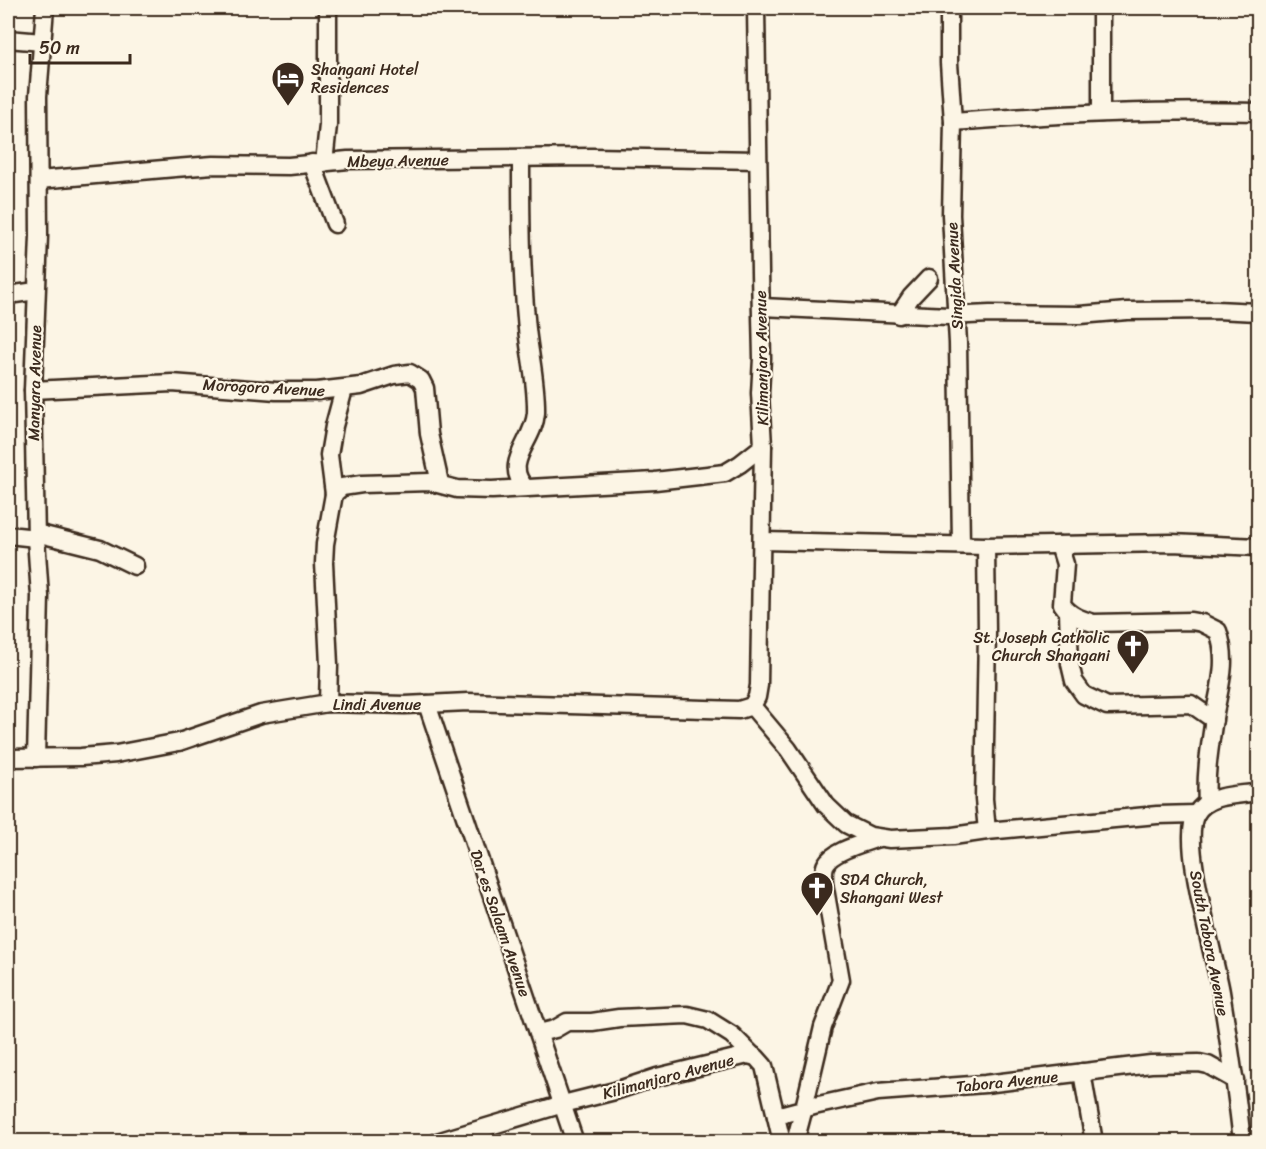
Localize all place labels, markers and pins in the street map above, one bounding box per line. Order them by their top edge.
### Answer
place label: Shangani Hotel Residences [311,55,419,102]
hotel icon: Shangani Hotel Residences [270,60,306,107]
place label: St. Joseph Catholic Church Shangani [973,623,1111,670]
church icon: St. Joseph Catholic Church Shangani [1115,628,1151,675]
place label: SDA Church, Shangani West [840,865,943,912]
church icon: SDA Church, Shangani West [799,870,835,917]

